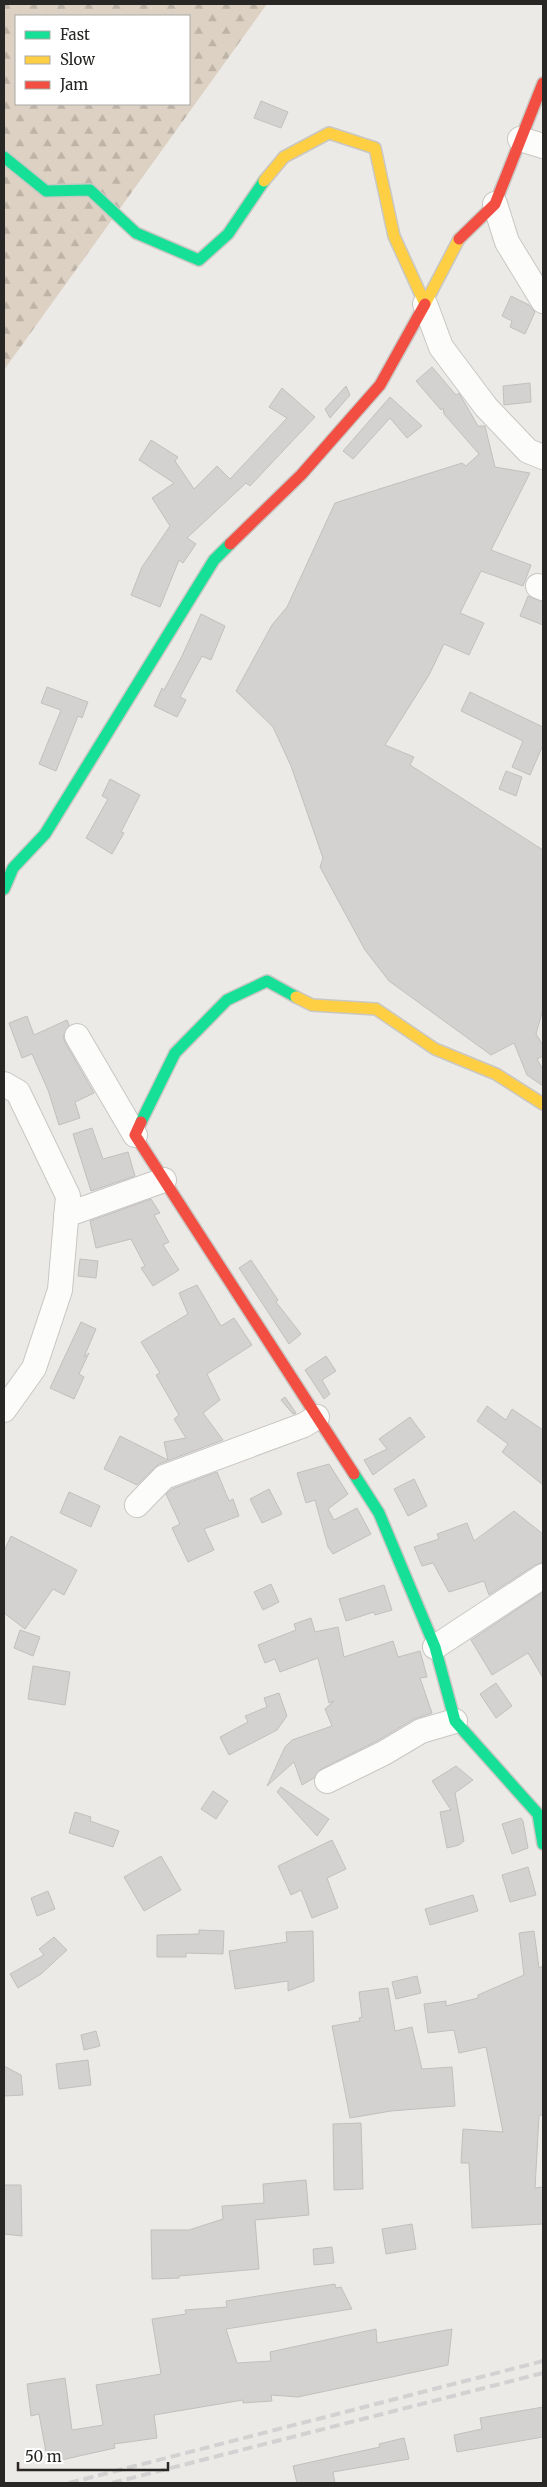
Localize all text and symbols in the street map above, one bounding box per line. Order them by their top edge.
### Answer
legend [15,15,190,105]
text: Fast [60,25,90,44]
text: Slow [60,50,95,69]
text: Jam [59,75,88,94]
scale bar [18,2440,168,2472]
text: 50 m [25,2447,62,2466]

